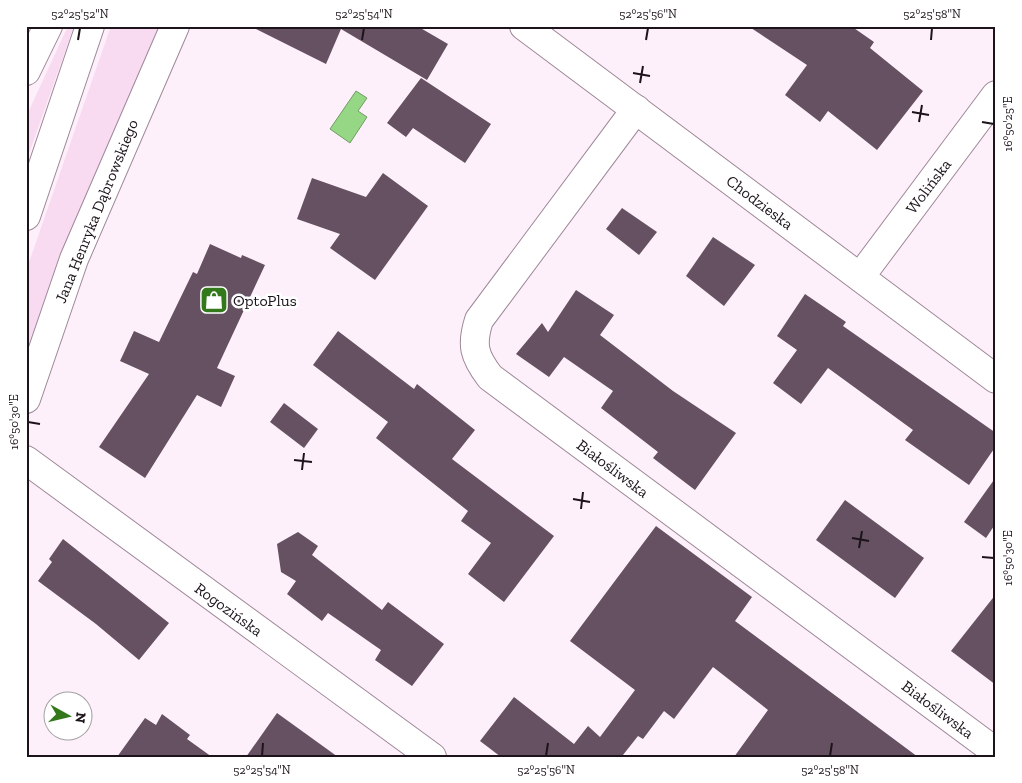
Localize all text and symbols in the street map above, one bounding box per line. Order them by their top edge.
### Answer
text: 52°25'52"N [51,7,109,21]
text: 52°25'54"N [335,7,393,21]
text: 52°25'56"N [619,7,677,21]
text: 52°25'58"N [903,7,961,21]
text: 16°50'25"E [1001,97,1015,151]
street label: Jana Henryka Dąbrowskiego [51,117,142,306]
street label: Wolińska [902,155,955,217]
street label: Chodzieska [723,171,797,234]
shop icon: OptoPlus [199,285,229,315]
place label: OptoPlus [233,291,297,310]
text: 16°50'30"E [7,394,21,450]
street label: Białośliwska [573,435,653,502]
text: 16°50'30"E [1001,530,1015,586]
street label: Rogozińska [191,579,266,640]
street label: Białośliwska [898,676,978,743]
north arrow [42,690,92,740]
text: N [71,711,90,725]
text: 52°25'54"N [233,763,291,777]
text: 52°25'56"N [517,763,575,777]
text: 52°25'58"N [801,763,859,777]

